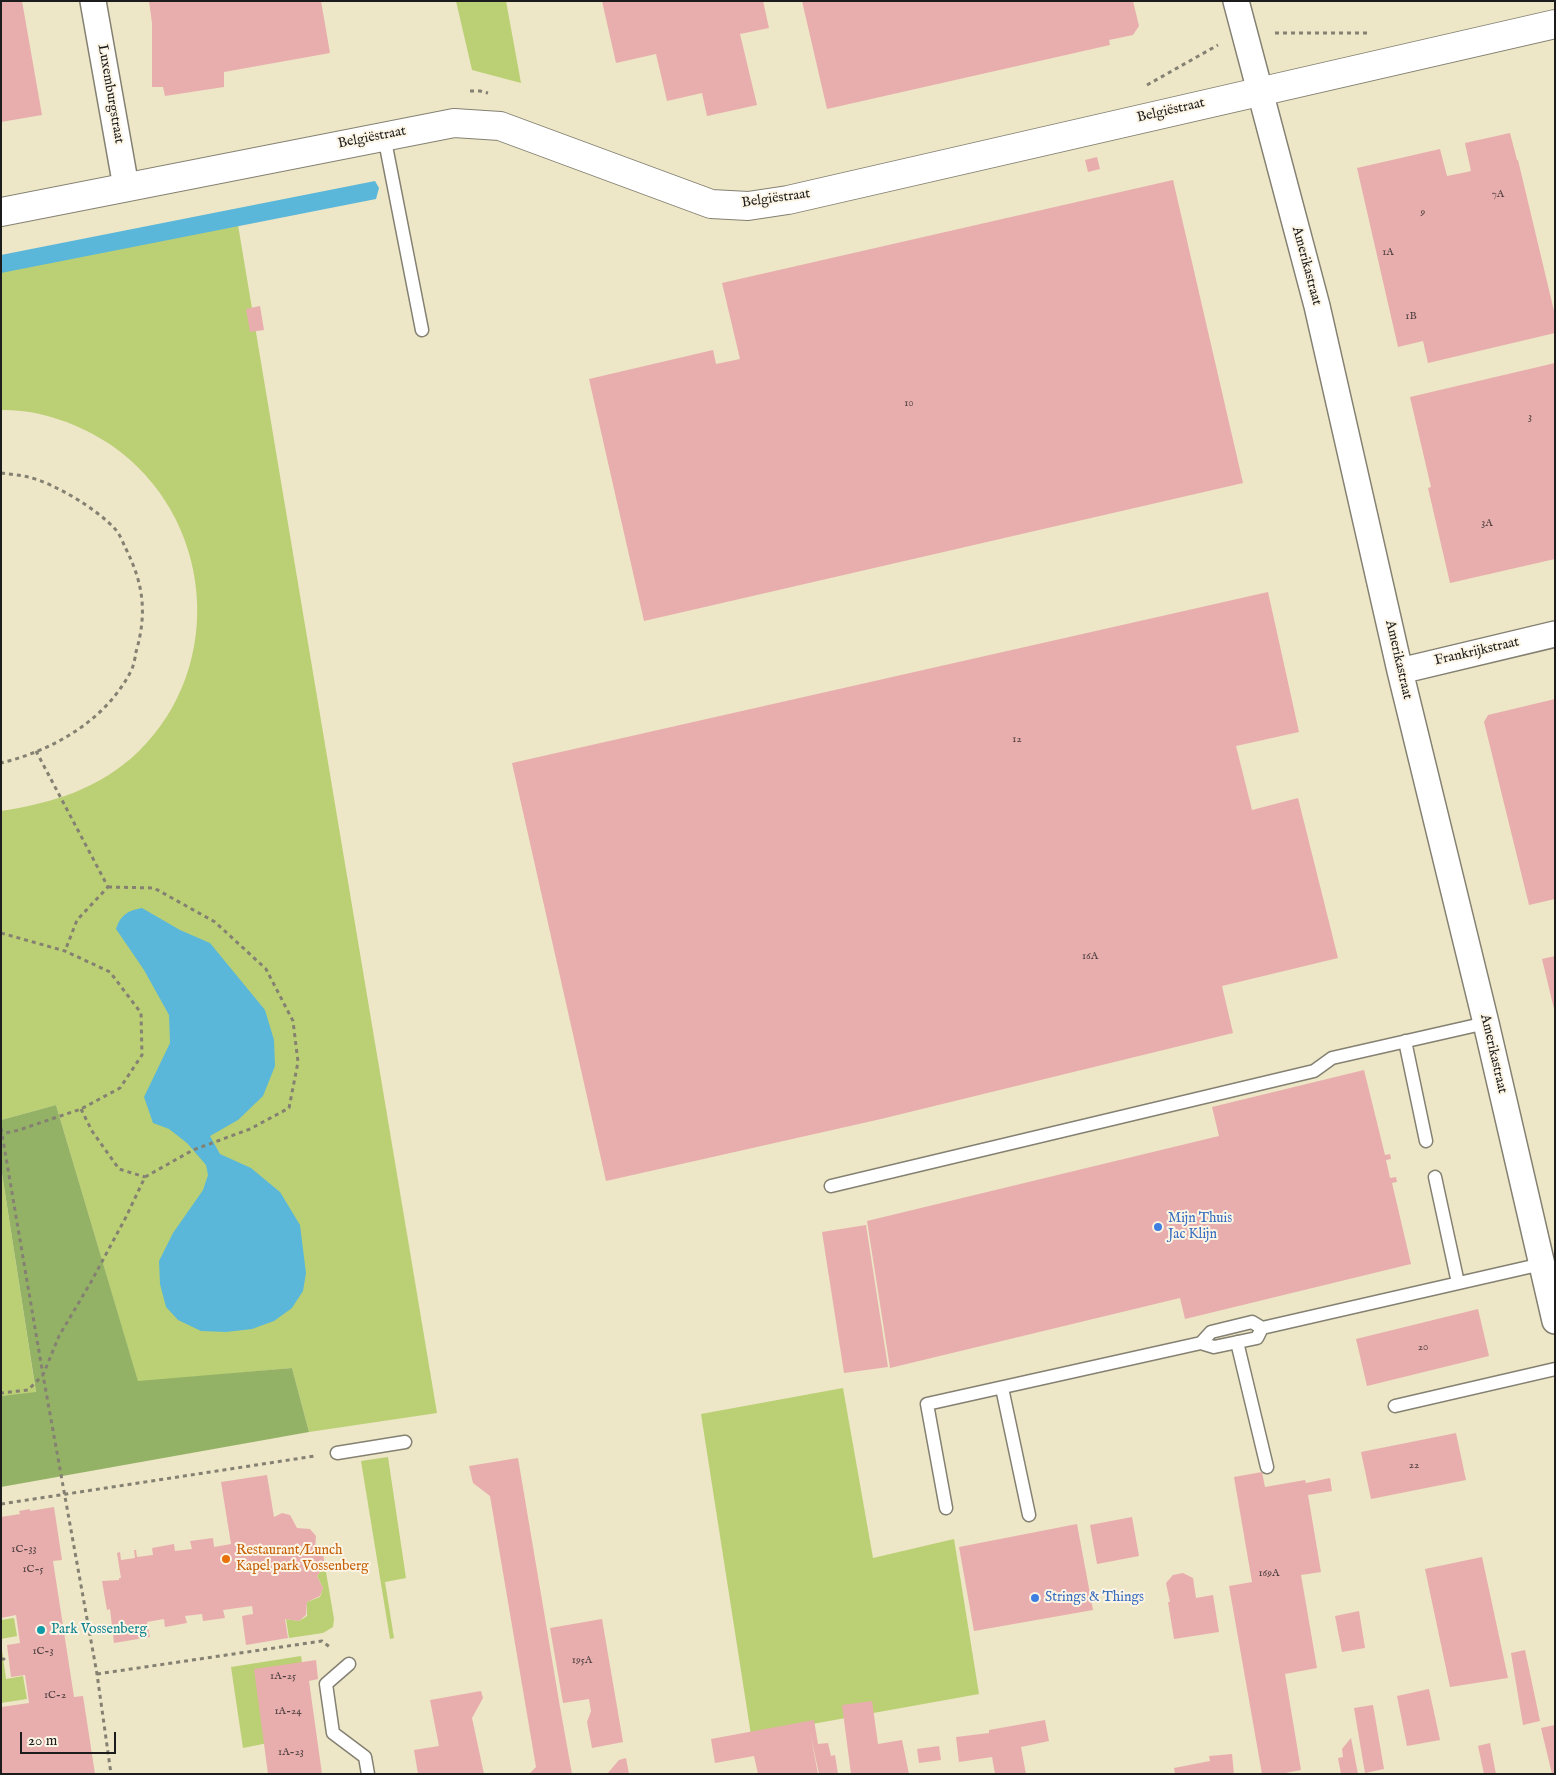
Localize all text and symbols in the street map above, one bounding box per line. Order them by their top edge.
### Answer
street label: Luxemburgstraat [93,43,127,145]
street label: Belgiëstraat [1135,95,1207,127]
street label: Belgiëstraat [337,123,407,153]
street label: Belgiëstraat [741,186,811,212]
house number: 7A [1492,188,1504,202]
house number: 9 [1421,206,1425,220]
street label: Amerikastraat [1287,225,1325,307]
house number: 1A [1382,246,1394,260]
house number: 1B [1405,310,1417,324]
house number: 10 [904,397,914,411]
house number: 3 [1528,411,1532,425]
house number: 3A [1481,517,1493,531]
street label: Amerikastraat [1381,619,1415,701]
street label: Frankrijkstraat [1433,634,1521,670]
house number: 12 [1012,733,1022,747]
house number: 16A [1082,950,1098,964]
street label: Amerikastraat [1476,1013,1510,1095]
place label: Mijn Thuis Jac Klijn [1168,1211,1232,1244]
marker: Mijn Thuis Jac Klijn [1152,1221,1164,1233]
house number: 20 [1418,1341,1428,1355]
house number: 22 [1409,1459,1419,1473]
house number: 1C-33 [11,1543,37,1557]
place label: Restaurant/Lunch Kapel park Vossenberg [236,1543,369,1575]
marker: Restaurant/Lunch Kapel park Vossenberg [220,1553,232,1565]
house number: 1C-5 [22,1563,44,1577]
house number: 169A [1259,1567,1279,1581]
place label: Strings & Things [1045,1590,1144,1606]
marker: Strings & Things [1029,1592,1041,1604]
place label: Park Vossenberg [51,1622,147,1638]
marker: Park Vossenberg [35,1624,47,1636]
house number: 1C-3 [32,1645,54,1659]
house number: 195A [572,1654,592,1668]
house number: 1A-25 [270,1670,296,1684]
house number: 1C-2 [44,1689,66,1703]
house number: 1A-24 [274,1705,302,1719]
scale bar [22,1722,119,1754]
text: 20 m [28,1731,57,1750]
house number: 1A-23 [278,1746,304,1760]

